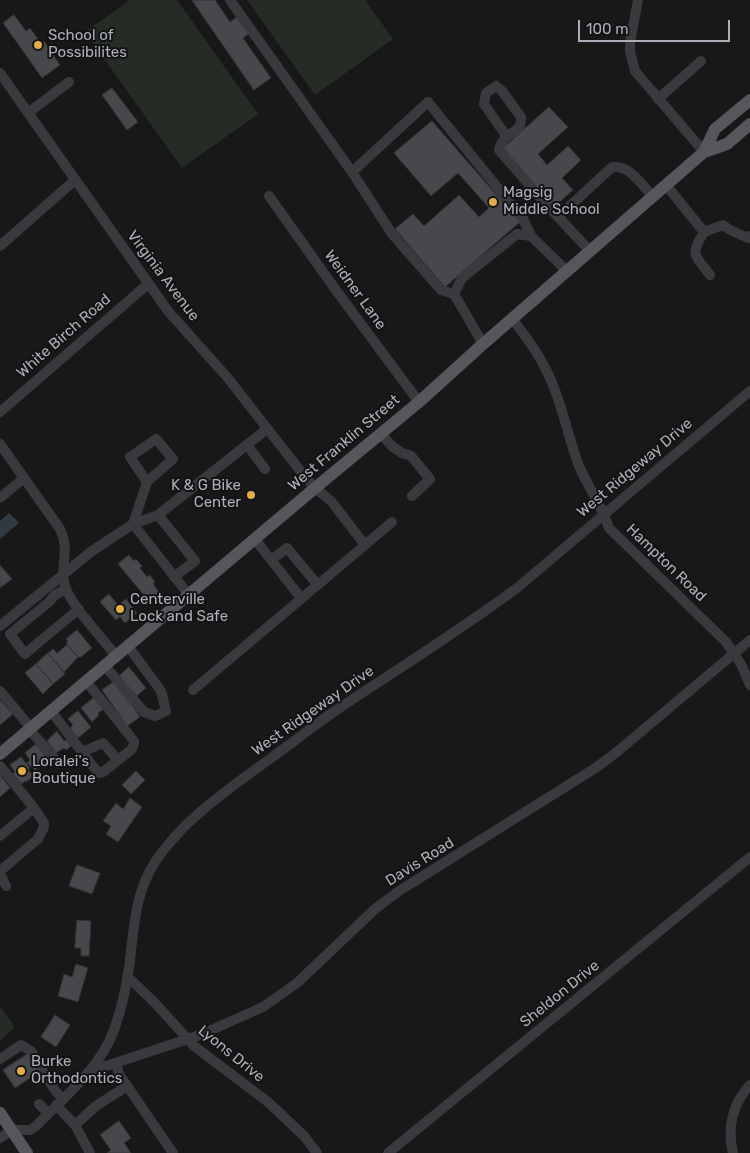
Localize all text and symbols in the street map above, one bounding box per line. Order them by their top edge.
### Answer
scale bar [580,10,732,42]
text: 100 m [586,20,628,38]
place label: School of Possibilites [48,27,127,62]
marker: School of Possibilites [32,39,44,51]
place label: Magsig Middle School [503,184,600,219]
marker: Magsig Middle School [487,196,499,208]
street label: Virginia Avenue [123,227,203,325]
street label: Weidner Lane [320,247,390,333]
street label: White Birch Road [13,290,115,382]
street label: West Franklin Street [285,391,403,495]
street label: West Ridgeway Drive [574,415,696,521]
place label: K & G Bike Center [171,477,241,512]
marker: K & G Bike Center [245,489,257,501]
street label: Hampton Road [622,520,710,606]
place label: Centerville Lock and Safe [130,591,228,626]
marker: Centerville Lock and Safe [114,603,126,615]
street label: West Ridgeway Drive [249,662,377,760]
place label: Loralei's Boutique [32,753,96,788]
marker: Loralei's Boutique [16,765,28,777]
street label: Davis Road [382,834,458,890]
street label: Sheldon Drive [517,957,603,1031]
street label: Lyons Drive [194,1022,268,1086]
place label: Burke Orthodontics [31,1053,122,1088]
marker: Burke Orthodontics [15,1065,27,1077]

